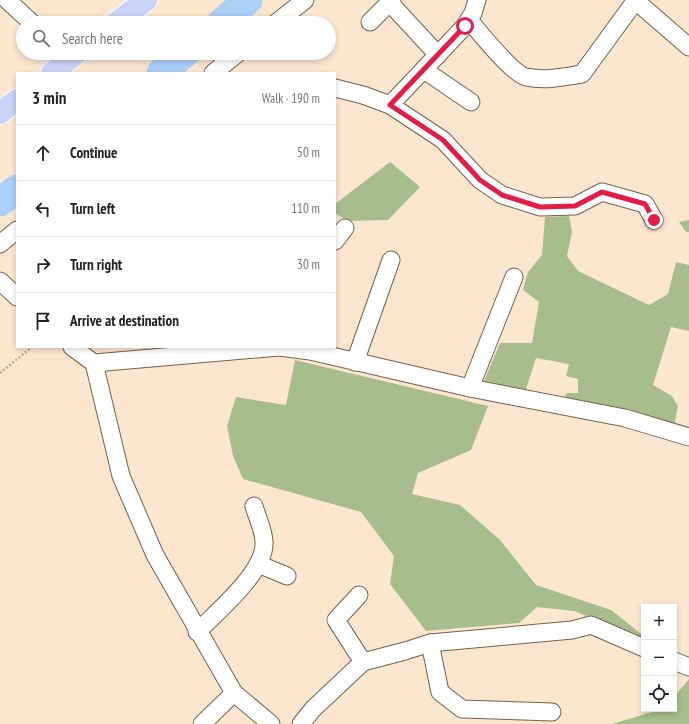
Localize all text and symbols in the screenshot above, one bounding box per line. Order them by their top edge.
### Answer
search box [16,16,336,60]
route start [456,17,474,35]
icon: search [30,27,52,49]
text: Search here [62,29,123,48]
text: 3 min [32,87,66,109]
text: Walk · 190 m [262,90,320,107]
icon: ahead [32,142,54,164]
text: Continue [70,143,117,162]
text: 50 m [297,144,320,161]
icon: left [32,198,54,220]
text: Turn left [70,199,115,218]
text: 110 m [291,200,320,217]
route end [645,211,663,229]
icon: right [32,254,54,276]
text: Turn right [70,255,122,274]
text: 30 m [297,256,320,273]
icon: arrive [32,310,54,332]
text: Arrive at destination [70,311,179,330]
map controls [641,604,677,712]
button: + [641,604,677,640]
button: − [641,640,677,676]
button: locate [641,676,677,712]

